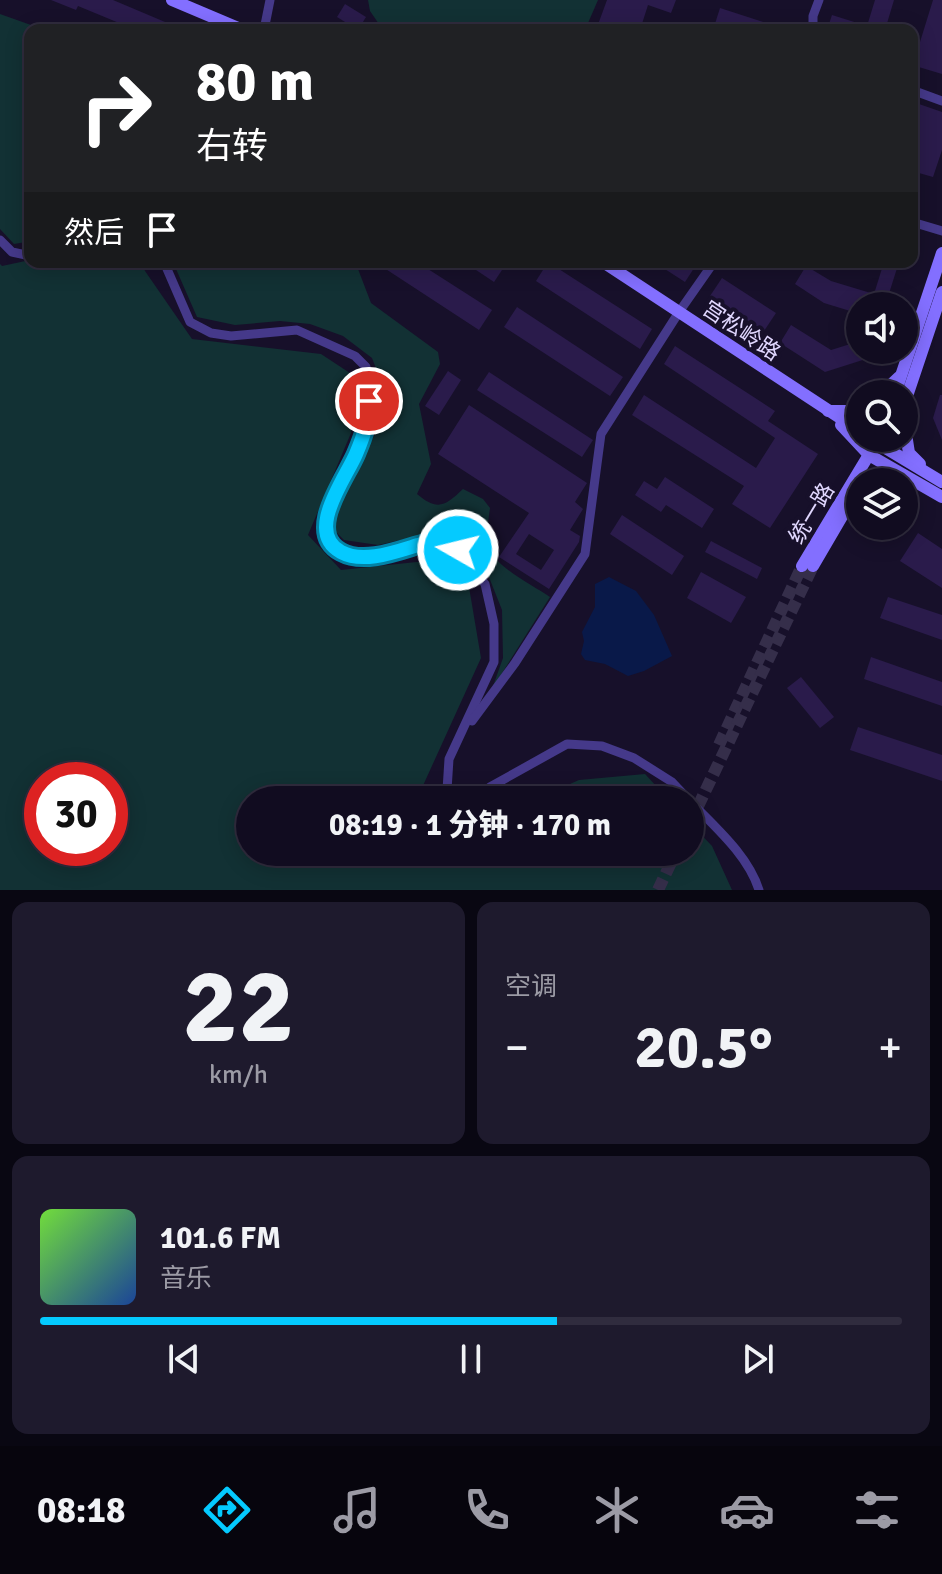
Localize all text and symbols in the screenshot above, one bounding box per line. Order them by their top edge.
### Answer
text: 80 m [196,47,314,116]
icon: right [64,56,168,160]
text: 右转 [196,124,268,169]
icon: arrive [140,208,184,252]
text: 然后 [64,215,124,252]
map controls [846,292,918,540]
button: sound [846,292,918,364]
street label: 宫松岭路 [698,295,786,366]
pin [335,367,403,435]
icon: arrive [347,379,391,423]
button: search [846,380,918,452]
button: layers [846,468,918,540]
street label: 统一路 [783,478,840,549]
position arrow [416,508,500,592]
speed limit sign: 30 [24,762,128,866]
text: 08:19 · 1 分钟 · 170 m [329,807,611,844]
text: 22 [182,943,295,1071]
text: 空调 [505,971,557,1003]
text: 20.5° [634,1011,773,1085]
text: − [505,1021,529,1075]
text: + [878,1021,902,1075]
text: km/h [209,1059,268,1091]
text: 101.6 FM [160,1220,281,1257]
text: 音乐 [160,1263,212,1295]
icon: previous [162,1337,206,1381]
icon: pause [449,1337,493,1381]
icon: next [736,1337,780,1381]
icon: directions [199,1482,255,1538]
icon: music [329,1482,385,1538]
icon: phone [459,1482,515,1538]
icon: climate [589,1482,645,1538]
icon: car [719,1482,775,1538]
icon: filters [849,1482,905,1538]
text: 08:18 [37,1488,125,1533]

